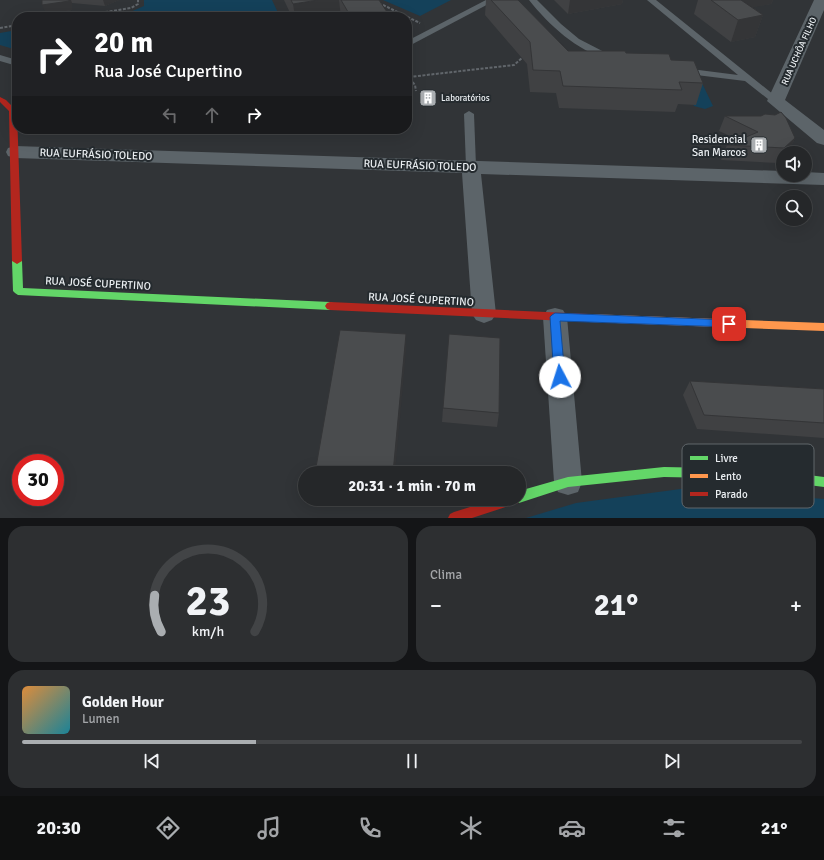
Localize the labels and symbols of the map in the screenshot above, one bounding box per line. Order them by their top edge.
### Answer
street label: RUA UCHÔA FILHO [779,15,819,87]
building icon: Laboratórios [418,88,438,108]
place label: Laboratórios [441,93,490,104]
place label: Residencial San Marcos [692,133,746,159]
building icon: Residencial San Marcos [749,135,769,155]
street label: RUA EUFRÁSIO TOLEDO [39,145,153,163]
street label: RUA EUFRÁSIO TOLEDO [363,156,477,174]
street label: RUA JOSÉ CUPERTINO [45,273,151,293]
street label: RUA JOSÉ CUPERTINO [368,289,474,309]
pin [712,307,746,341]
position arrow [539,356,581,398]
legend [682,444,814,508]
text: Livre [715,452,738,465]
speed limit sign: 30 [12,454,64,506]
text: Lento [715,470,742,483]
text: Parado [715,488,748,501]

